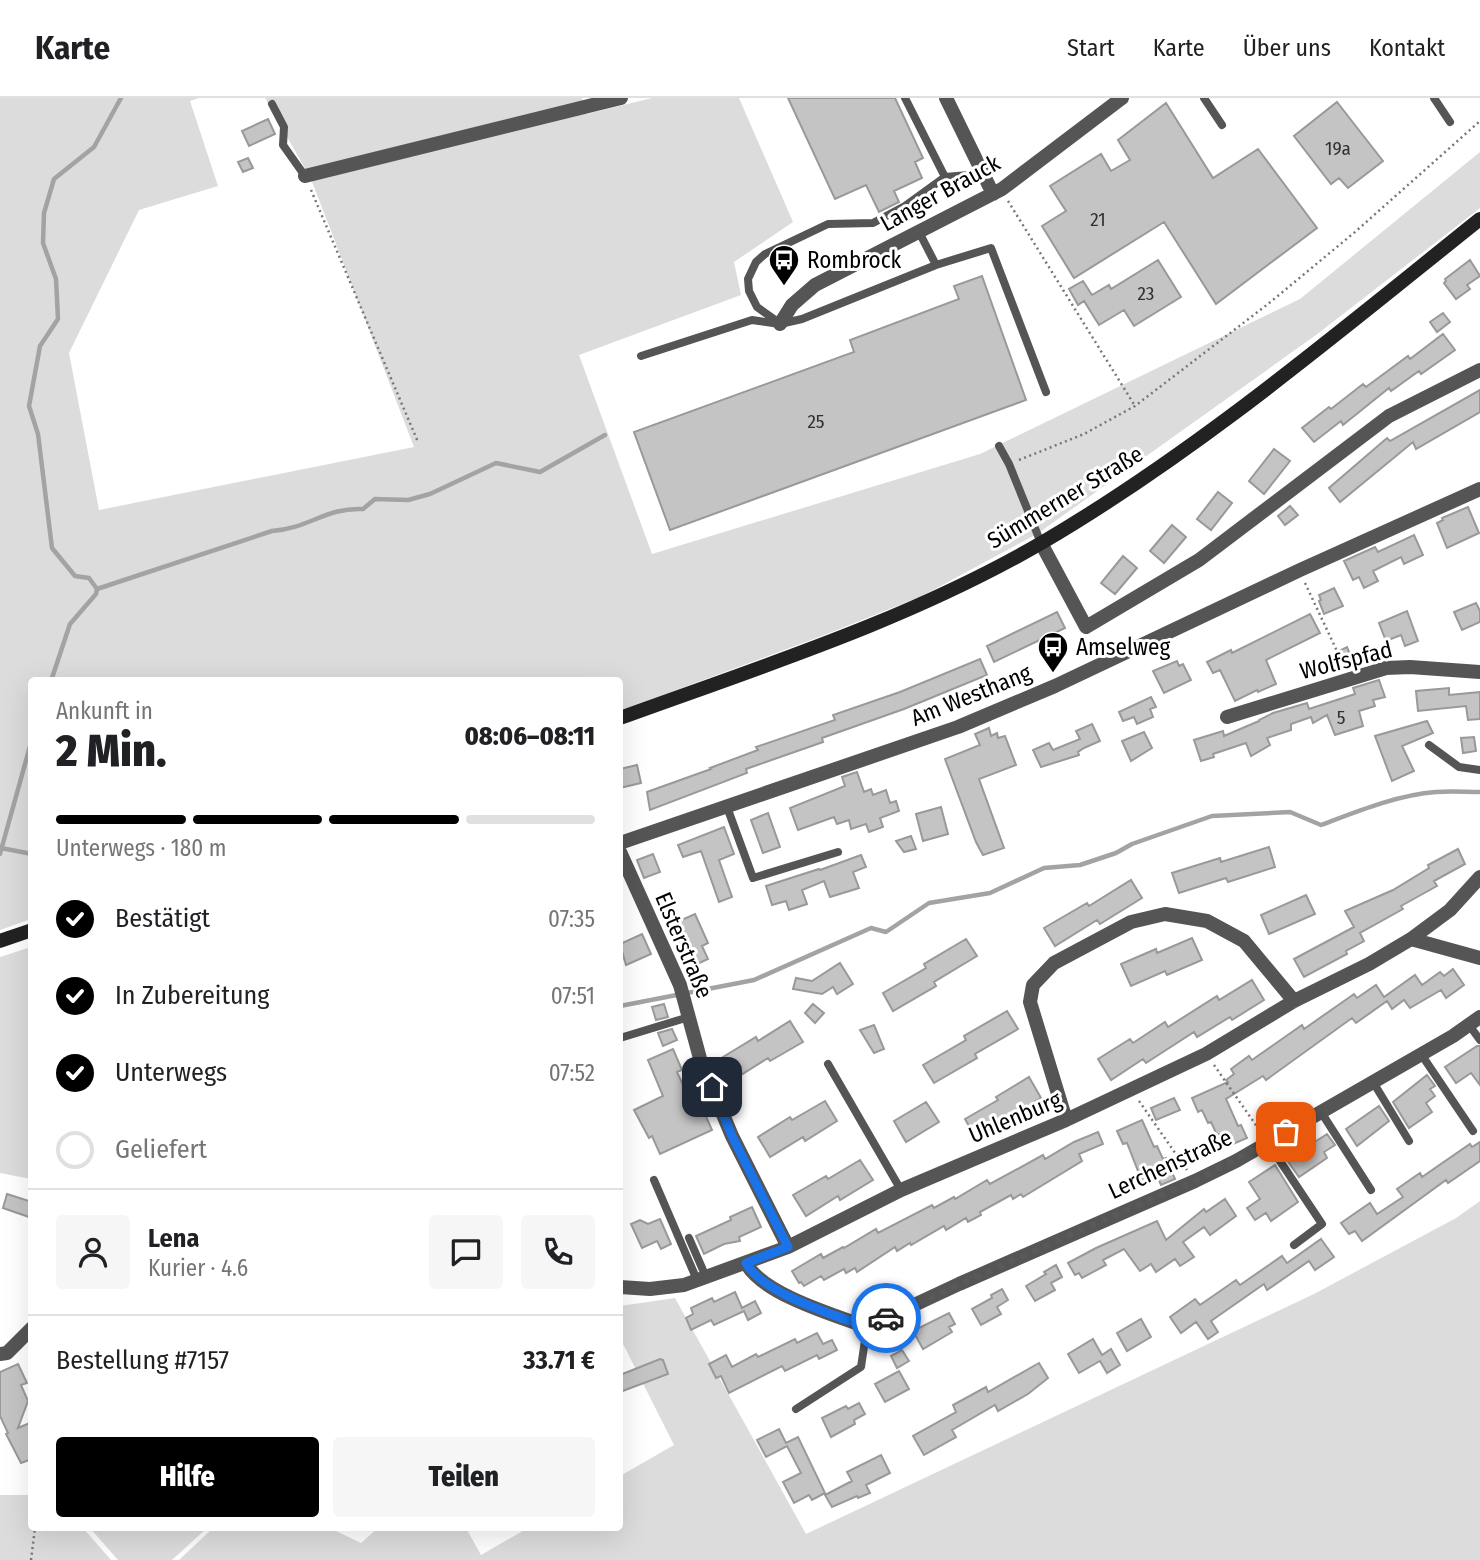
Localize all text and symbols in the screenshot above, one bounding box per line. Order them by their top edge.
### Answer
text: Karte [35,28,110,68]
text: Start [1067,34,1115,62]
text: Karte [1153,34,1205,62]
text: Über uns [1243,34,1331,62]
text: Kontakt [1369,34,1445,62]
house number: 19a [1325,137,1351,160]
street label: Langer Brauck [875,149,1005,237]
house number: 21 [1090,208,1106,231]
bus stop icon: Rombrock [767,243,801,287]
place label: Rombrock [807,246,902,274]
house number: 23 [1138,282,1154,305]
house number: 25 [807,410,825,433]
street label: Sümmerner Straße [982,440,1148,554]
bus stop icon: Amselweg [1036,630,1070,674]
place label: Amselweg [1076,633,1170,661]
street label: Wolfspfad [1297,635,1395,685]
street label: Am Westhang [907,658,1035,732]
text: Ankunft in [56,697,153,725]
house number: 5 [1337,706,1345,729]
text: 08:06–08:11 [464,721,595,752]
text: 2 Min. [56,723,167,778]
text: Unterwegs · 180 m [56,834,226,862]
street label: Elsterstraße [649,888,719,1002]
icon: check [56,900,94,938]
text: Bestätigt [115,903,210,934]
text: 07:35 [548,905,595,933]
icon: check [56,977,94,1015]
text: In Zubereitung [115,980,269,1011]
text: 07:51 [551,982,595,1010]
icon: check [56,1054,94,1092]
text: Unterwegs [115,1057,227,1088]
pin [682,1057,742,1117]
text: 07:52 [549,1059,595,1087]
icon: home [693,1068,731,1106]
street label: Uhlenburg [964,1085,1066,1149]
pin [1256,1102,1316,1162]
icon: bag [1267,1113,1305,1151]
street label: Lerchenstraße [1104,1123,1236,1205]
text: Geliefert [115,1134,207,1165]
button: person [56,1215,130,1289]
button: chat [429,1215,503,1289]
button: phone [521,1215,595,1289]
text: Lena [148,1223,199,1254]
text: Kurier · 4.6 [148,1254,248,1282]
courier [851,1283,921,1353]
icon: car [867,1299,905,1337]
text: Bestellung #7157 [56,1345,229,1376]
text: 33.71 € [523,1345,595,1376]
button: Hilfe [56,1437,319,1517]
button: Teilen [333,1437,595,1517]

